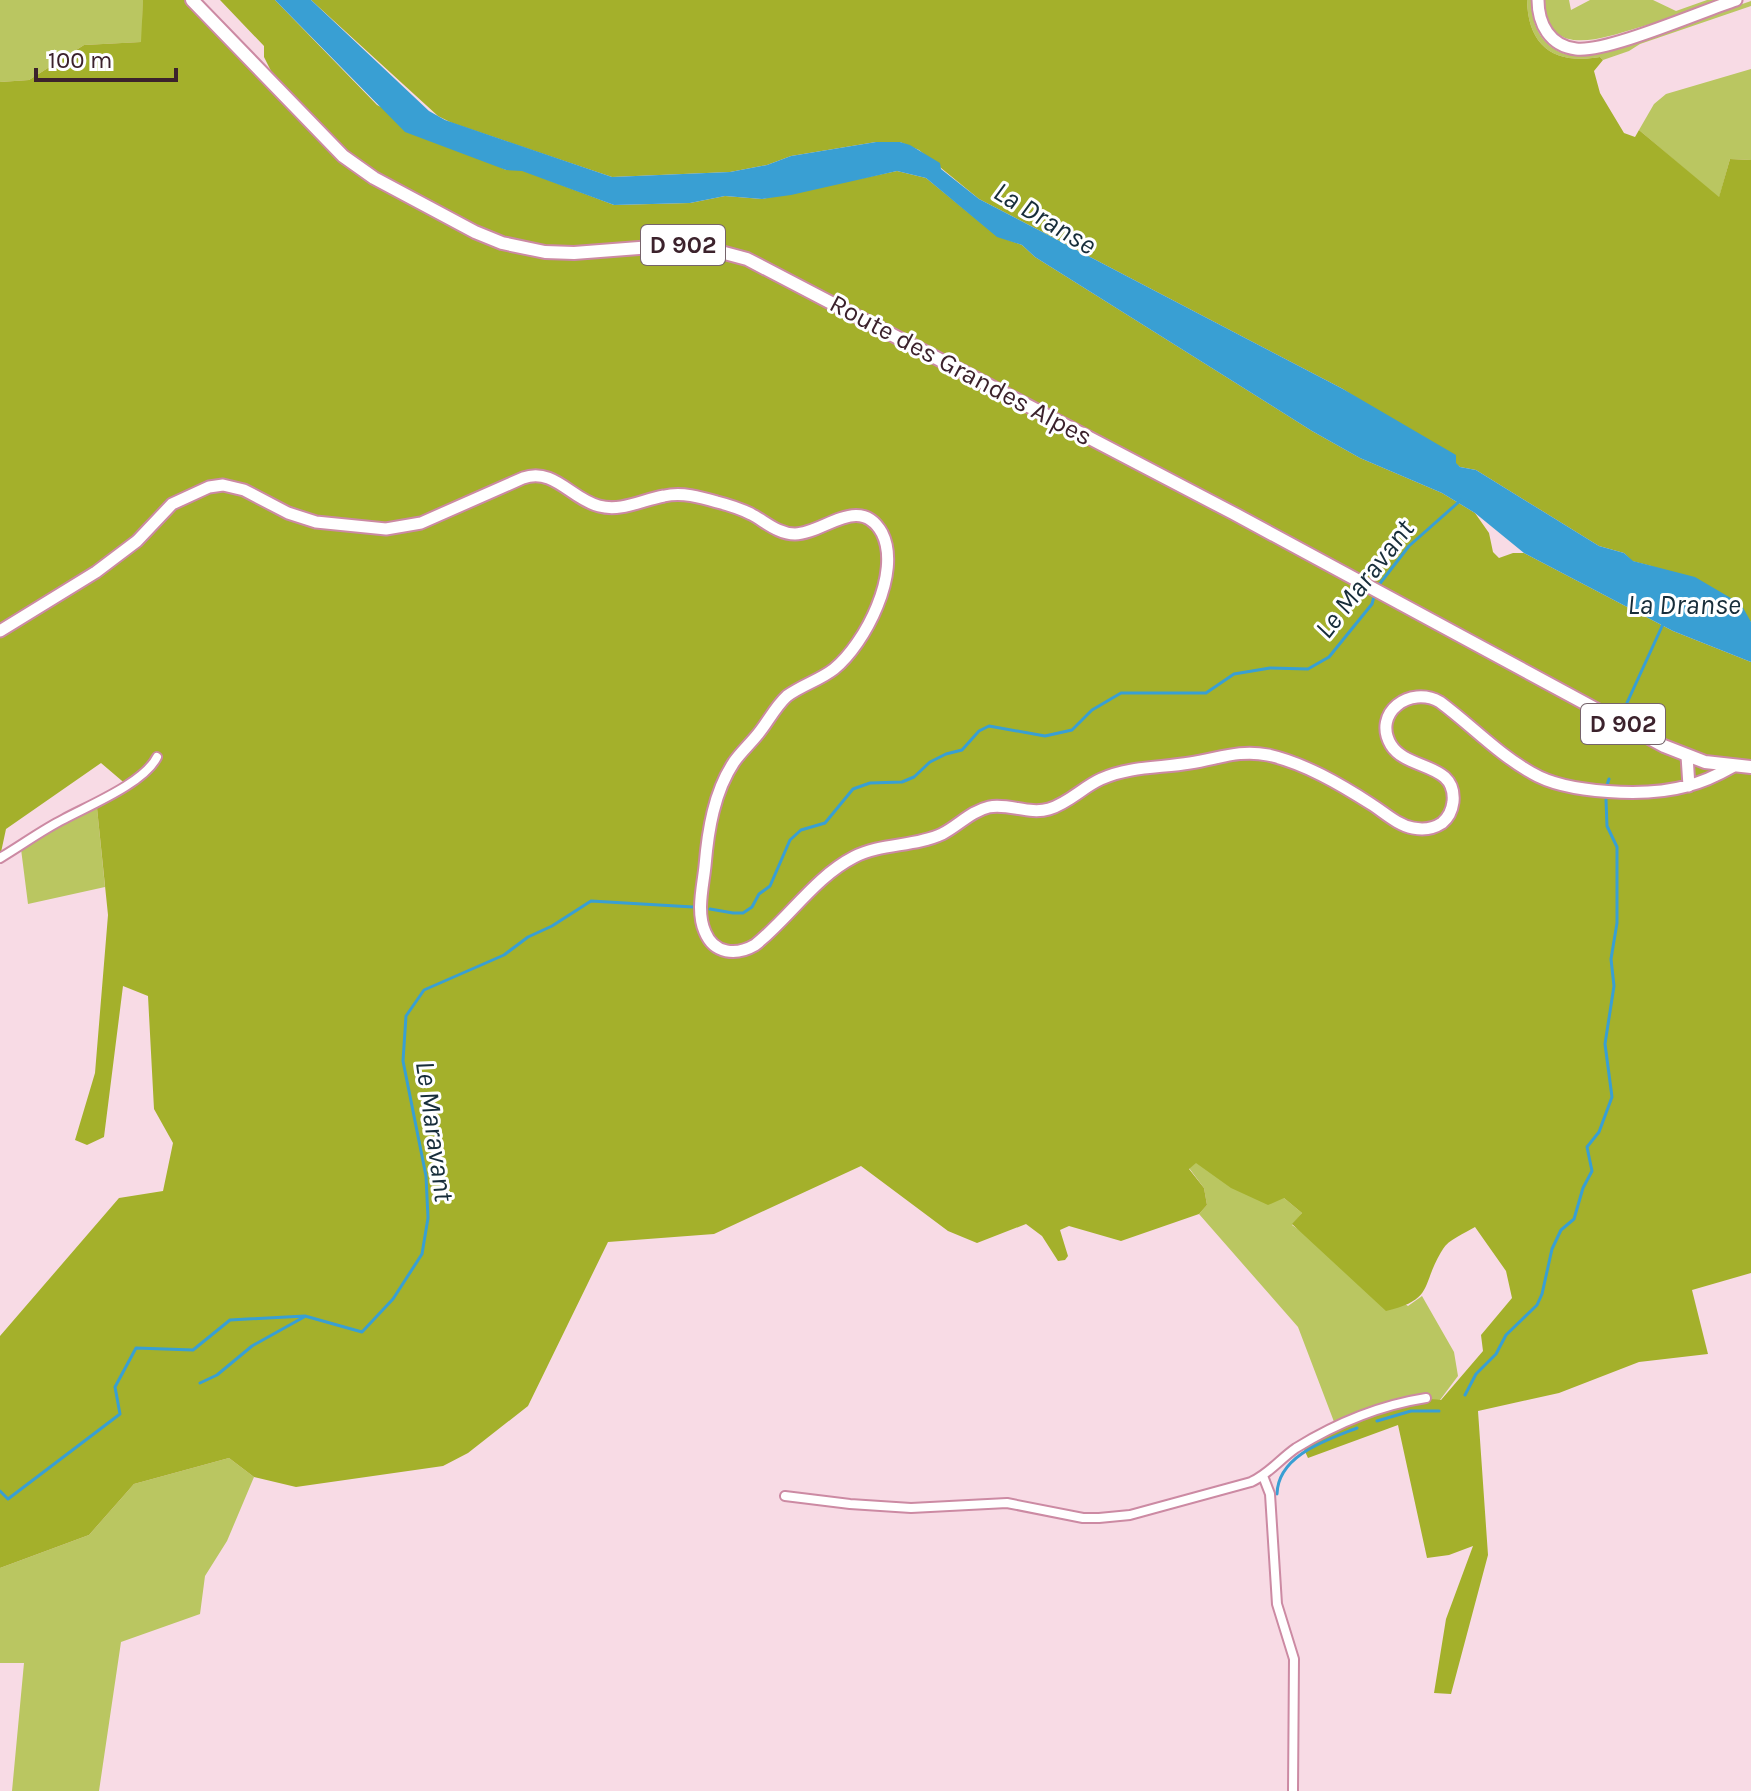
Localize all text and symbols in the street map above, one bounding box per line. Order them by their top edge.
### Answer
scale bar [36,32,176,82]
text: 100 m [48,46,113,74]
water label: La Dranse [988,175,1102,261]
road number: D 902 [641,225,725,265]
street label: Route des Grandes Alpes [824,288,1098,452]
water label: Le Maravant [1307,513,1421,645]
water label: La Dranse [1627,588,1741,621]
road number: D 902 [1581,704,1665,744]
water label: Le Maravant [409,1059,461,1204]

